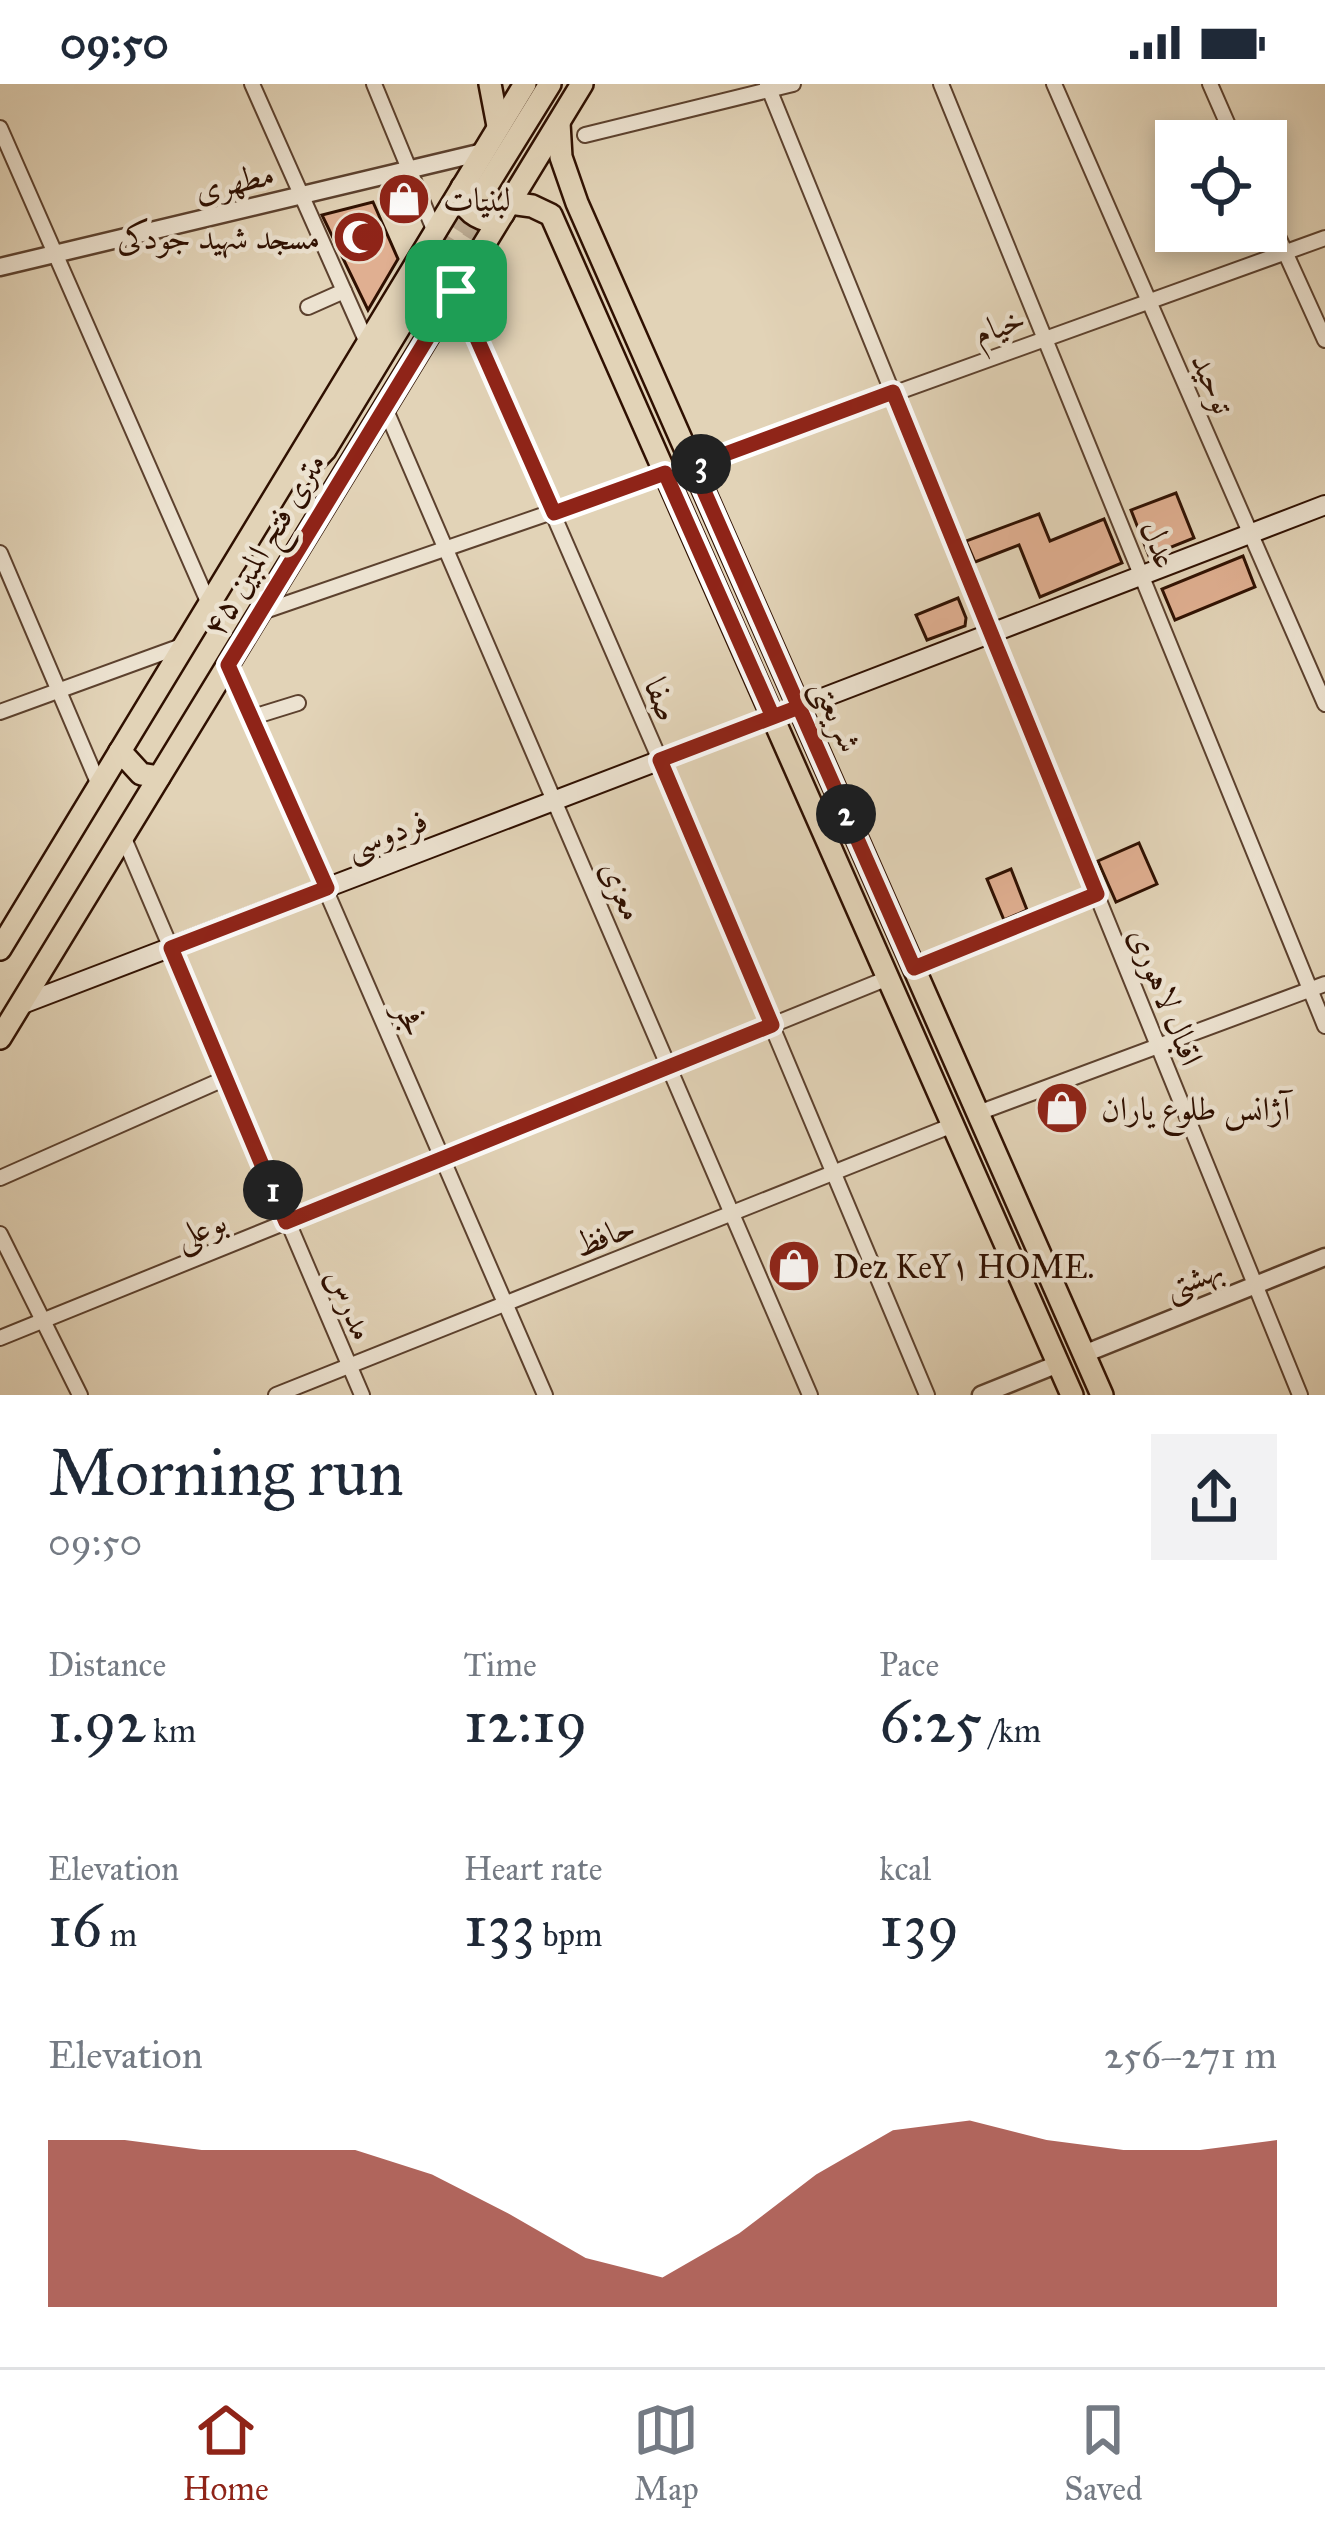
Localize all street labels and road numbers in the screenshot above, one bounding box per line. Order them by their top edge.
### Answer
street label: مطهری [191,153,278,211]
street label: خیام [968,298,1034,362]
street label: توحید [1181,347,1244,421]
street label: ۴۵ متری فتح المبین [193,446,342,648]
street label: عدل [1131,514,1187,574]
street label: صفا [635,672,689,727]
street label: شریعتی [801,673,871,759]
street label: فردوسی [340,800,434,871]
street label: معزی [591,854,652,927]
street label: اقبال لاهوری [1119,921,1212,1072]
street label: فجر [384,994,436,1043]
street label: بوعلی [169,1201,233,1260]
street label: حافظ [568,1206,641,1266]
street label: بهشتی [1158,1248,1230,1311]
street label: مدرس [317,1262,383,1346]

